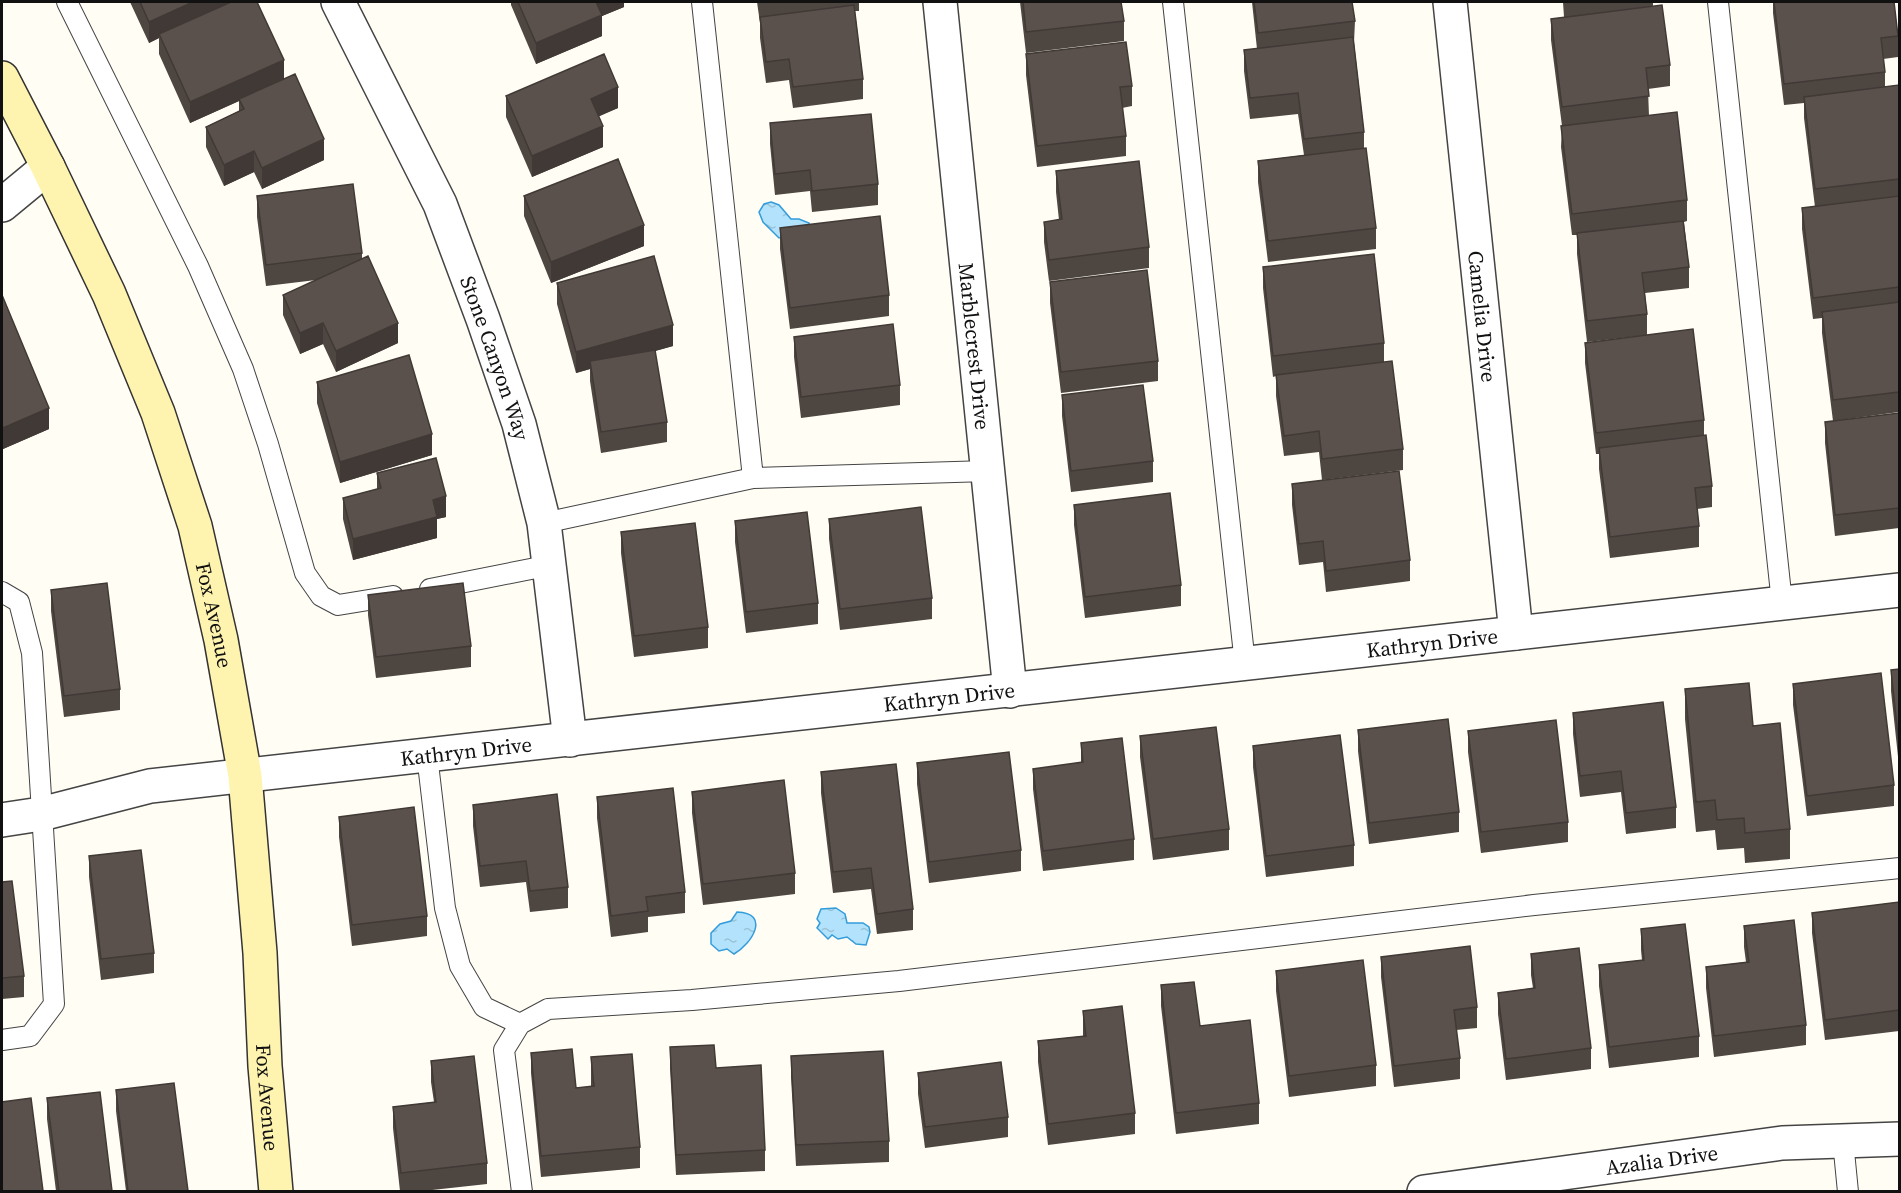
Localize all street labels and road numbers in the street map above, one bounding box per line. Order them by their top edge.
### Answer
street label: Camelia Drive [1462,249,1504,383]
street label: Marblecrest Drive [952,261,998,431]
street label: Stone Canyon Way [454,272,537,443]
street label: Fox Avenue [189,559,240,670]
street label: Kathryn Drive [1365,621,1499,664]
street label: Kathryn Drive [882,675,1016,718]
street label: Kathryn Drive [399,729,533,772]
street label: Fox Avenue [250,1043,287,1152]
street label: Azalia Drive [1604,1137,1720,1181]

